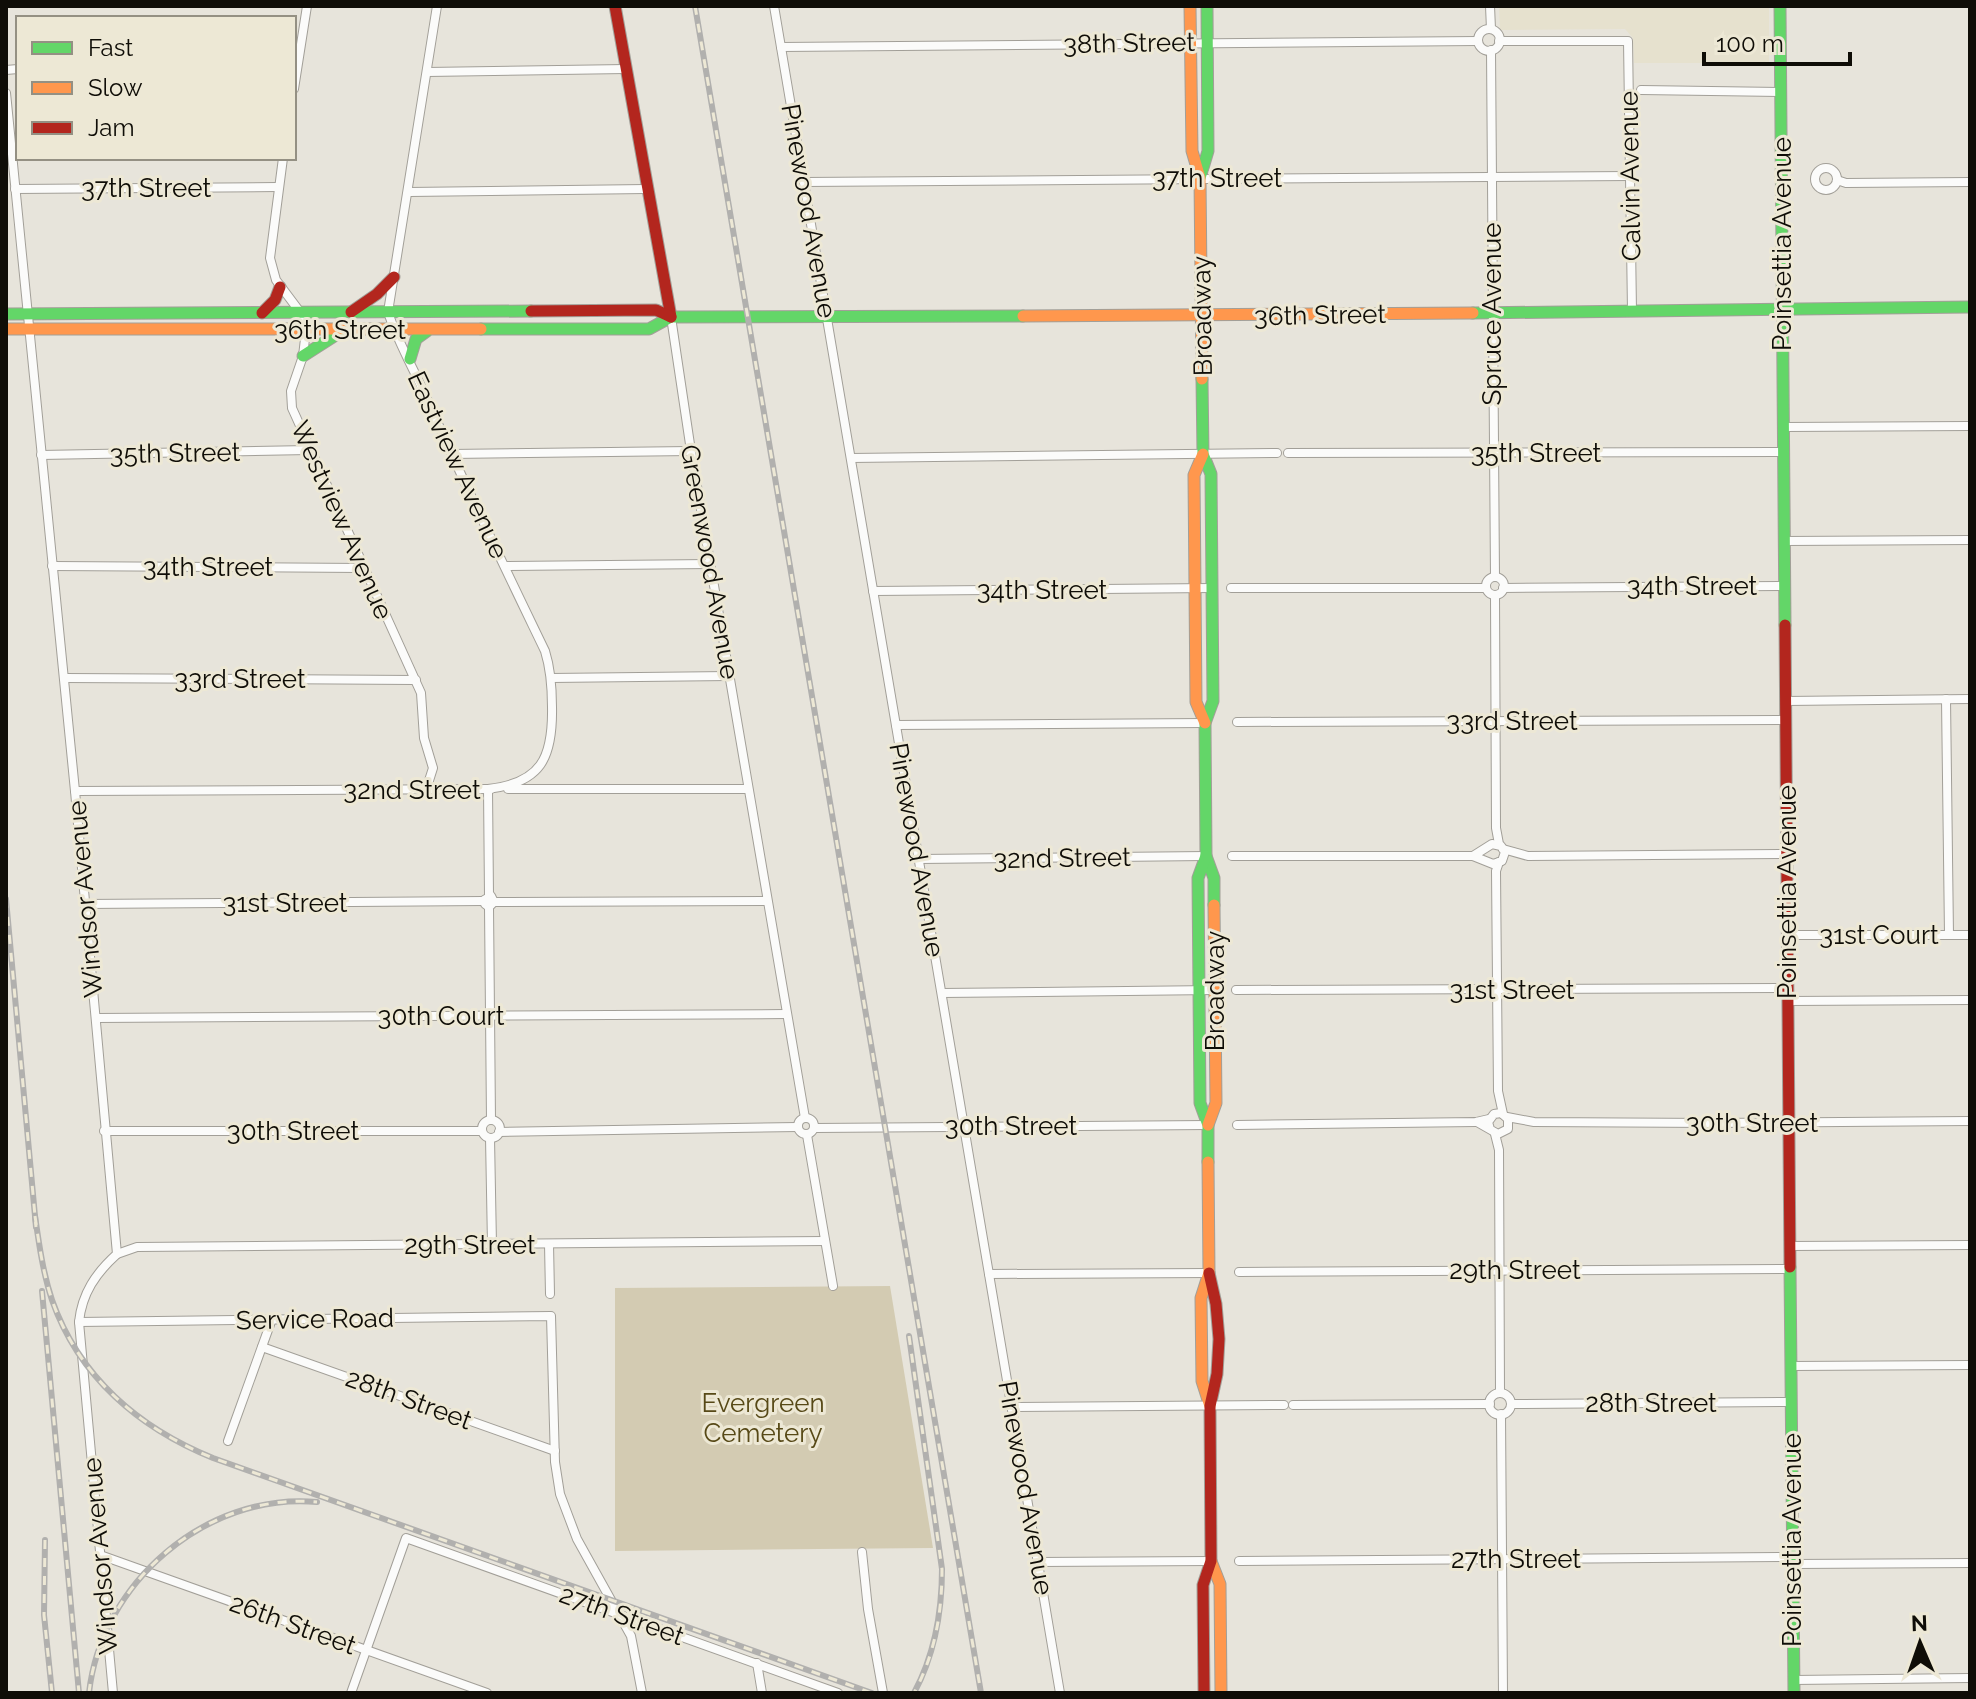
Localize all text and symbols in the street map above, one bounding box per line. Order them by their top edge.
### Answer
legend [16,16,296,160]
scale bar [1704,16,1850,66]
street label: 38th Street [1063,27,1195,59]
text: 100 m [1716,29,1784,58]
text: Fast [88,33,133,62]
text: Slow [88,73,143,102]
street label: Calvin Avenue [1614,91,1646,261]
street label: Pinewood Avenue [775,102,843,320]
text: Jam [88,113,134,142]
street label: Poinsettia Avenue [1767,137,1797,351]
street label: 37th Street [1152,163,1282,193]
street label: 37th Street [81,173,211,203]
street label: Spruce Avenue [1477,223,1507,405]
street label: Broadway [1186,255,1218,377]
street label: 36th Street [1254,299,1387,331]
street label: 36th Street [274,315,406,345]
street label: Eastview Avenue [401,367,515,563]
street label: Westview Avenue [285,416,399,624]
street label: 35th Street [109,437,241,469]
street label: 35th Street [1471,438,1602,468]
street label: Greenwood Avenue [675,442,745,682]
street label: 34th Street [143,552,274,582]
street label: 34th Street [1627,571,1758,601]
street label: 34th Street [977,575,1108,605]
street label: 33rd Street [174,664,306,694]
street label: 33rd Street [1446,706,1578,736]
street label: Pinewood Avenue [883,741,951,959]
street label: 32nd Street [343,775,481,805]
street label: Poinsettia Avenue [1772,785,1802,999]
street label: Windsor Avenue [61,799,109,999]
street label: 32nd Street [993,842,1131,874]
street label: 31st Street [223,888,348,918]
street label: 31st Court [1819,920,1939,950]
street label: Broadway [1200,931,1230,1051]
street label: 31st Street [1450,975,1575,1005]
street label: 30th Court [378,1001,505,1031]
street label: 30th Street [1686,1108,1818,1138]
street label: 30th Street [945,1111,1077,1141]
street label: 30th Street [227,1116,359,1146]
street label: 29th Street [404,1230,536,1260]
street label: 29th Street [1449,1255,1581,1285]
street label: Service Road [236,1303,394,1335]
street label: 28th Street [342,1362,476,1436]
street label: Pinewood Avenue [992,1379,1060,1597]
park label: Evergreen Cemetery [701,1388,825,1448]
street label: 28th Street [1585,1388,1717,1418]
street label: Poinsettia Avenue [1777,1433,1807,1647]
street label: Windsor Avenue [76,1456,124,1656]
street label: 27th Street [1451,1544,1581,1574]
street label: 27th Street [556,1579,688,1651]
street label: 26th Street [226,1587,360,1661]
north arrow [1880,1603,1960,1683]
text: N [1910,1610,1928,1636]

